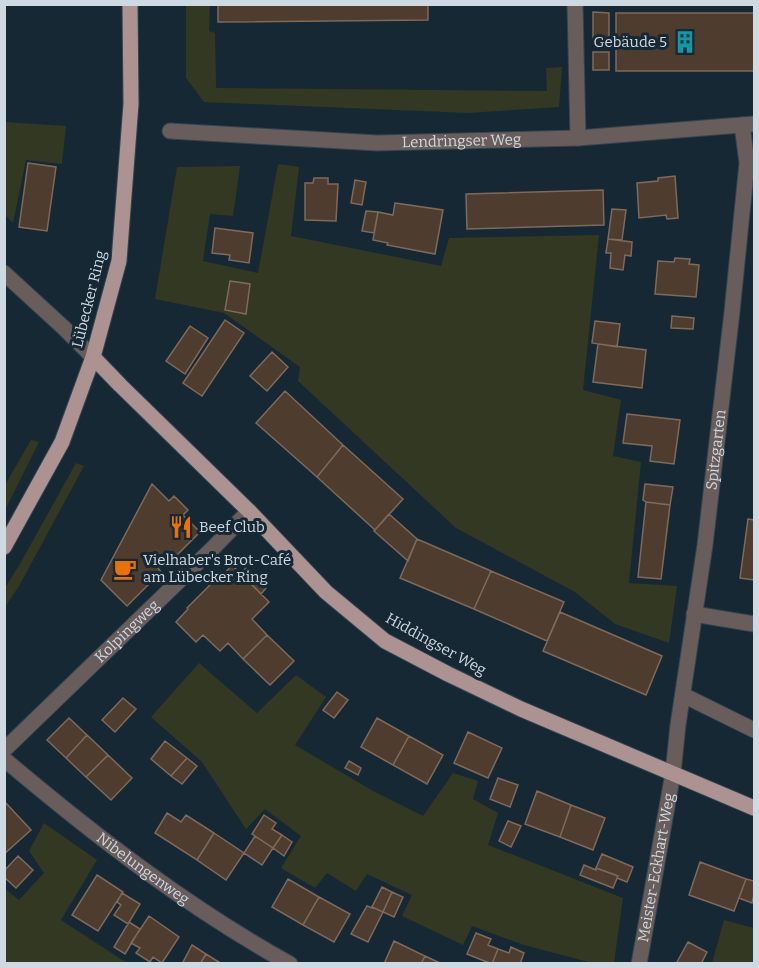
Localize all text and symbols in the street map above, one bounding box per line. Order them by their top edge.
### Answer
building icon: Gebäude 5 [672,29,698,55]
place label: Gebäude 5 [593,33,667,51]
street label: Lendringser Weg [402,130,521,151]
street label: Lübecker Ring [68,249,110,349]
street label: Spitzgarten [702,408,730,491]
restaurant icon: Beef Club [168,514,194,540]
place label: Beef Club [199,518,265,536]
place label: Vielhaber's Brot-Café am Lübecker Ring [143,551,291,586]
cafe icon: Vielhaber's Brot-Café am Lübecker Ring [112,556,138,582]
street label: Kolpingweg [91,596,163,666]
street label: Hiddingser Weg [383,609,489,679]
street label: Meister-Eckhart-Weg [634,791,678,944]
street label: Nibelungenweg [93,829,193,908]

